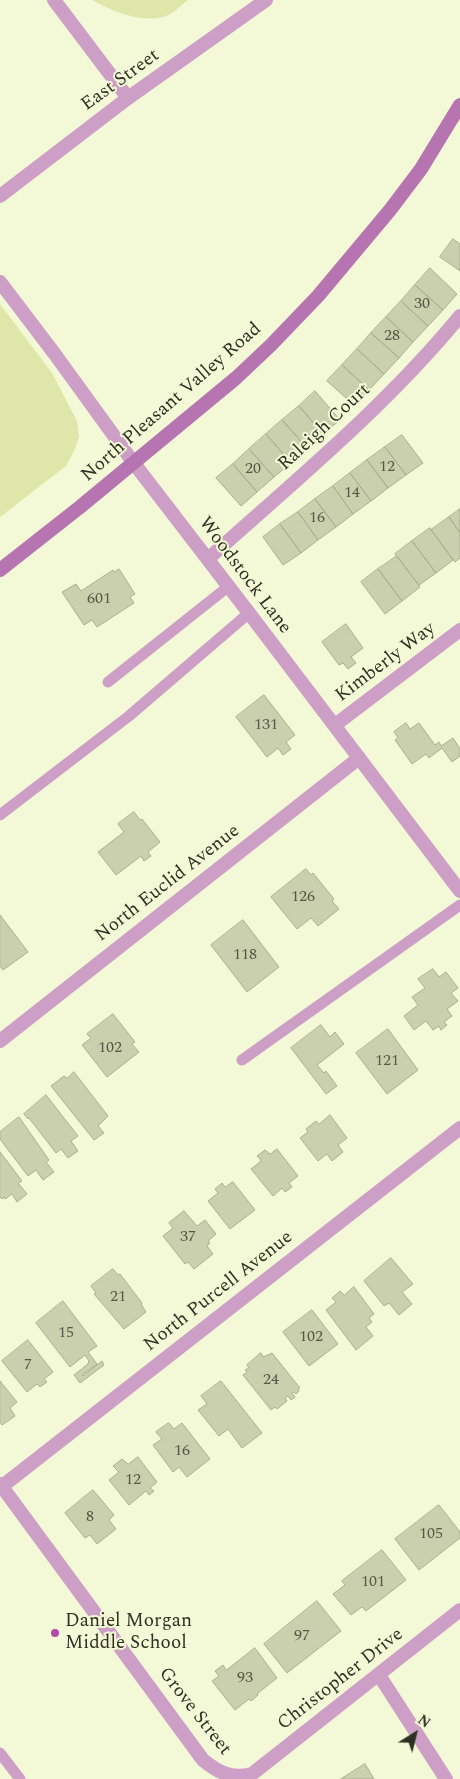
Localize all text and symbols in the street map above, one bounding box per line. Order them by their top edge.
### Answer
street label: East Street [77,45,165,117]
house number: 30 [414,295,430,315]
street label: North Pleasant Valley Road [77,319,267,487]
house number: 28 [384,327,400,347]
street label: Raleigh Court [274,380,376,476]
house number: 12 [379,458,395,478]
house number: 20 [245,460,261,480]
house number: 14 [344,484,360,504]
house number: 16 [309,509,325,529]
street label: Woodstock Lane [193,513,295,639]
house number: 601 [87,590,111,610]
street label: Kimberly Way [332,618,440,708]
house number: 131 [254,716,278,736]
street label: North Euclid Avenue [91,820,245,948]
house number: 126 [291,888,315,908]
house number: 118 [233,946,257,966]
house number: 102 [98,1039,122,1059]
house number: 121 [375,1052,399,1072]
street label: North Purcell Avenue [140,1227,298,1357]
house number: 37 [180,1228,196,1248]
house number: 21 [110,1288,126,1308]
house number: 15 [58,1324,74,1344]
house number: 102 [299,1328,323,1348]
house number: 7 [24,1356,32,1376]
house number: 24 [263,1371,279,1391]
house number: 16 [174,1442,190,1462]
house number: 12 [125,1471,141,1491]
house number: 8 [86,1508,94,1528]
house number: 105 [419,1525,443,1545]
house number: 101 [361,1573,385,1593]
place label: Daniel Morgan Middle School [65,1611,192,1655]
street label: Christopher Drive [274,1624,408,1736]
marker: Daniel Morgan Middle School [49,1627,61,1639]
house number: 97 [294,1627,310,1647]
street label: Grove Street [153,1663,235,1761]
house number: 93 [237,1669,253,1689]
north arrow [390,1709,440,1759]
text: N [413,1710,435,1733]

